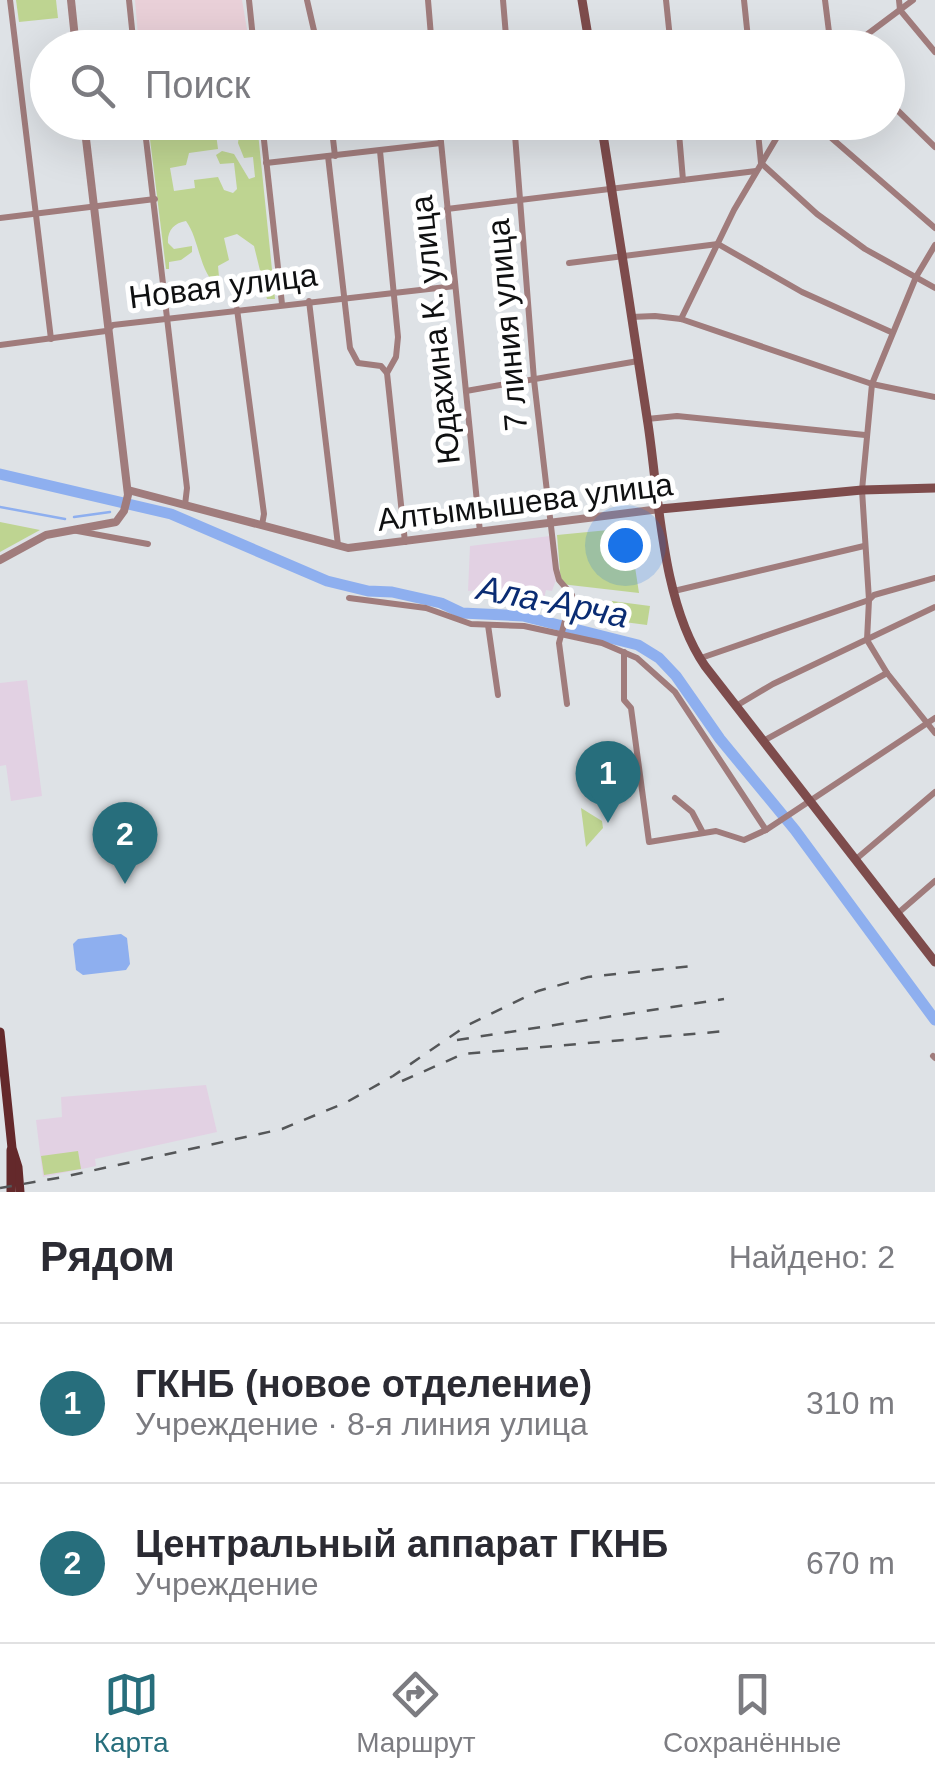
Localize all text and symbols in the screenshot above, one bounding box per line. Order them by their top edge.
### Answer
search box [30,30,905,140]
icon: search [65,58,120,113]
text: Поиск [145,64,250,106]
street label: Юдахина К. улица [403,194,467,466]
street label: 7 линия улица [480,217,534,433]
street label: Новая улица [127,257,319,315]
street label: Алтымышева улица [375,466,675,538]
your location [600,520,651,571]
water label: Ала-Арча [472,567,632,635]
pin: 1 [576,740,640,823]
pin: 2 [92,802,158,884]
text: Рядом [40,1233,175,1280]
text: Найдено: 2 [729,1239,895,1275]
text: ГКНБ (новое отделение) [135,1363,592,1405]
text: 1 [64,1385,81,1421]
text: 310 m [806,1385,895,1421]
text: Учреждение · 8-я линия улица [135,1406,588,1442]
text: Центральный аппарат ГКНБ [135,1523,668,1565]
text: 2 [64,1545,81,1581]
text: 670 m [806,1545,895,1581]
text: Учреждение [135,1566,318,1602]
tab: Карта [94,1667,169,1759]
tab: Маршрут [356,1667,475,1759]
tab: Сохранённые [663,1667,841,1759]

